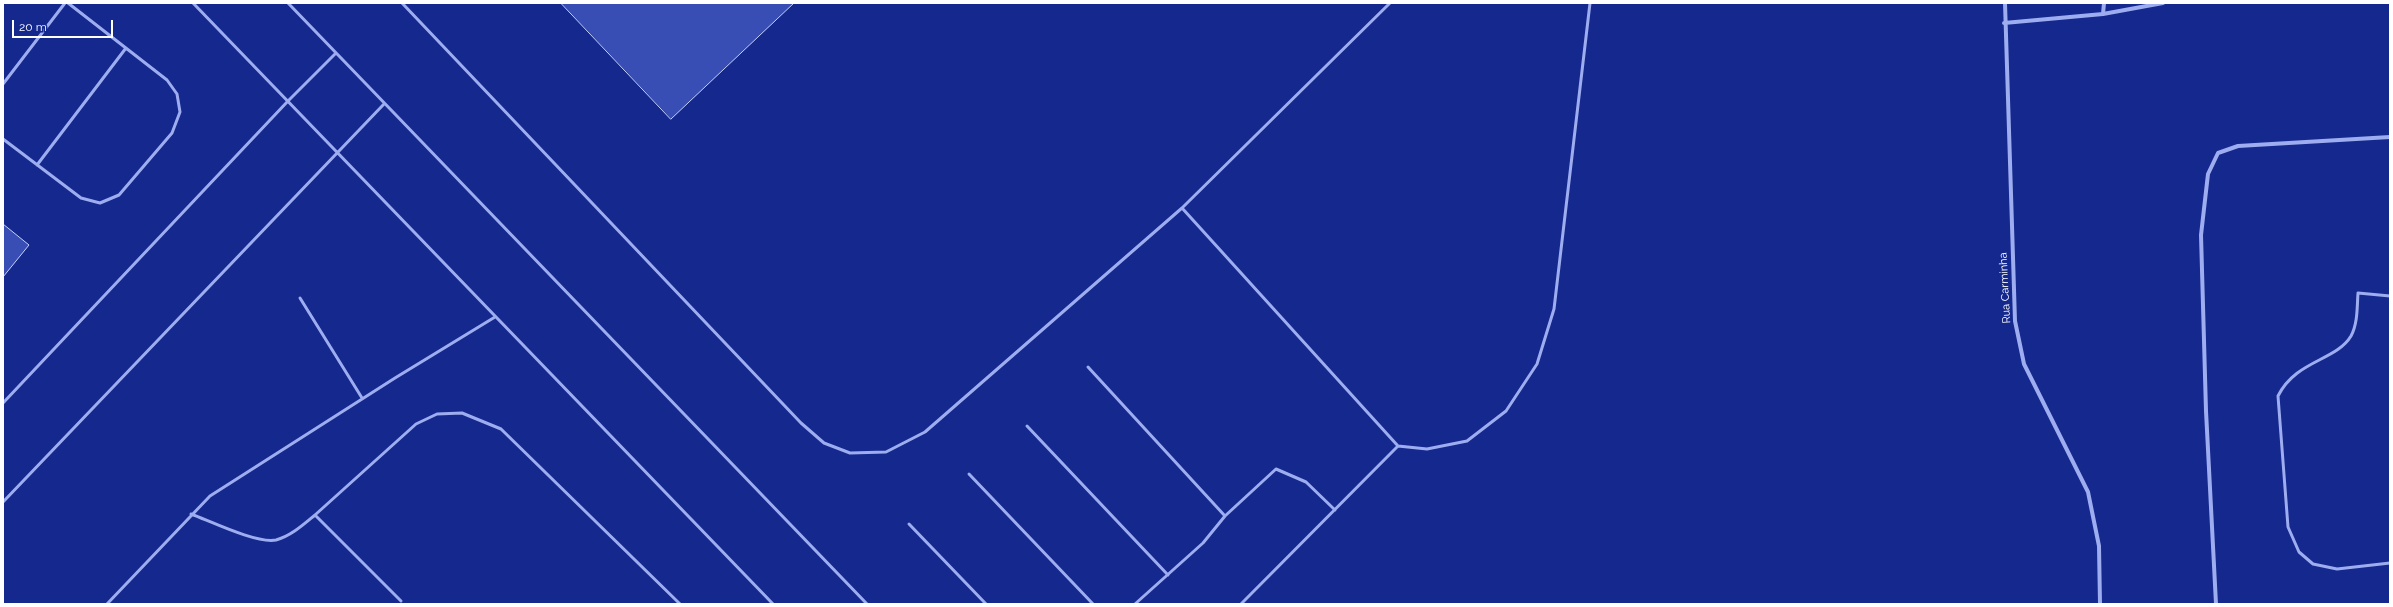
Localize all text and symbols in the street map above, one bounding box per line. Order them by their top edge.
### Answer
scale bar [14,12,115,38]
text: 20 m [19,20,47,34]
street label: Rua Carminha [1997,252,2013,324]

